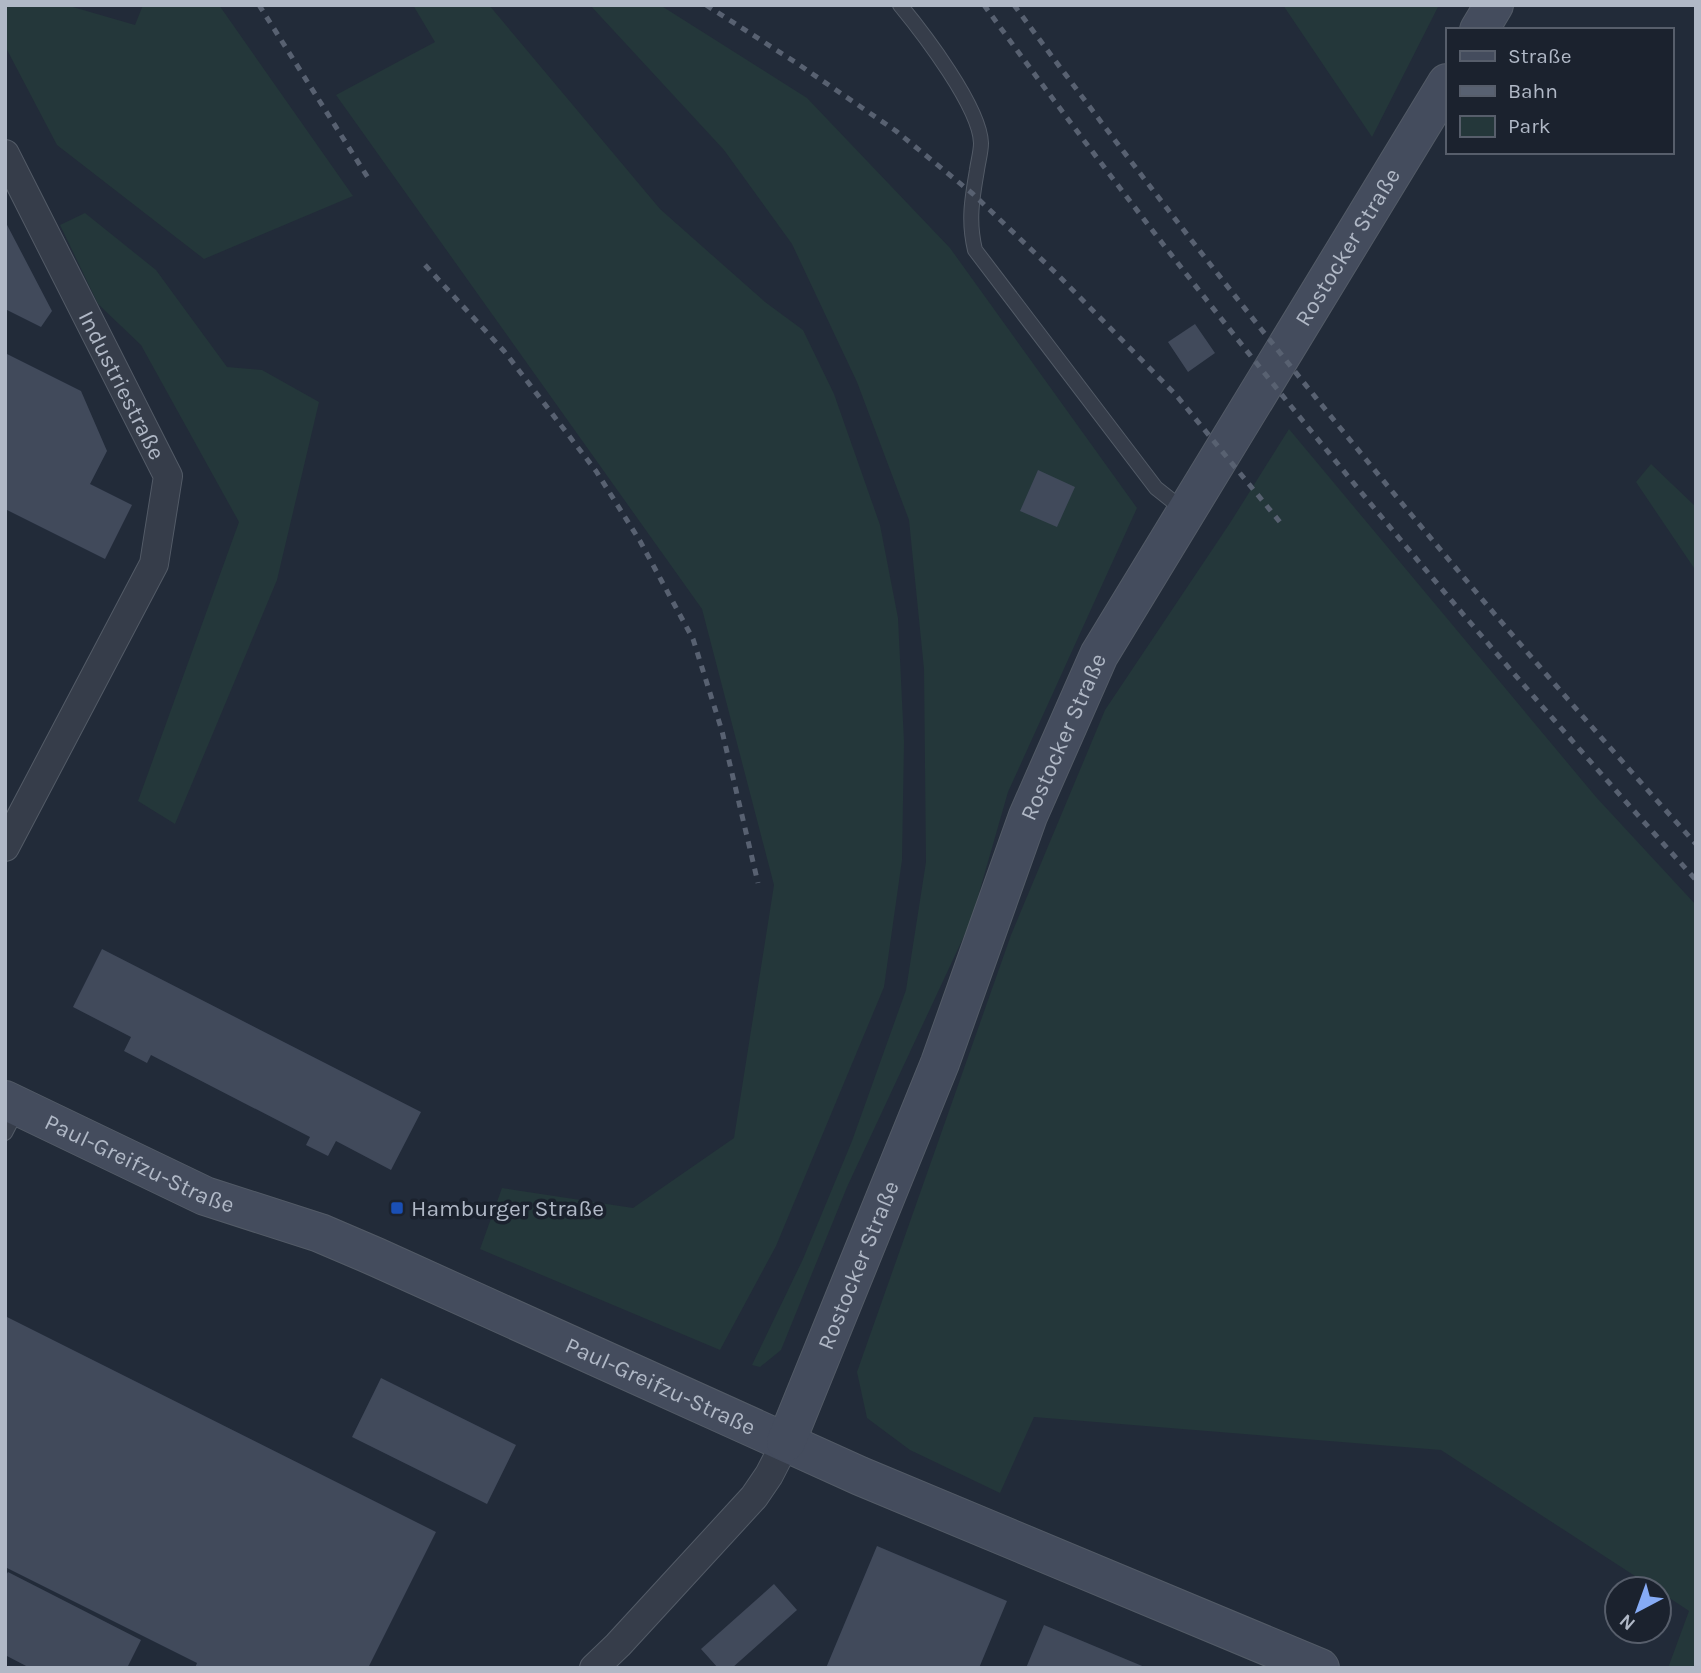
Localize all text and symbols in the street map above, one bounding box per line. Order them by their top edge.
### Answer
legend [1446,28,1673,154]
text: Straße [1508,44,1571,68]
text: Bahn [1508,79,1558,103]
text: Park [1508,114,1551,138]
street label: Rostocker Straße [1289,163,1406,331]
street label: Industriestraße [73,306,171,464]
street label: Rostocker Straße [1014,649,1112,824]
street label: Paul-Greifzu-Straße [41,1108,238,1218]
street label: Rostocker Straße [812,1177,904,1353]
place label: Hamburger Straße [411,1195,604,1222]
marker: Hamburger Straße [389,1200,405,1216]
street label: Paul-Greifzu-Straße [561,1331,760,1441]
north arrow [1603,1575,1673,1645]
text: N [1615,1609,1640,1635]

